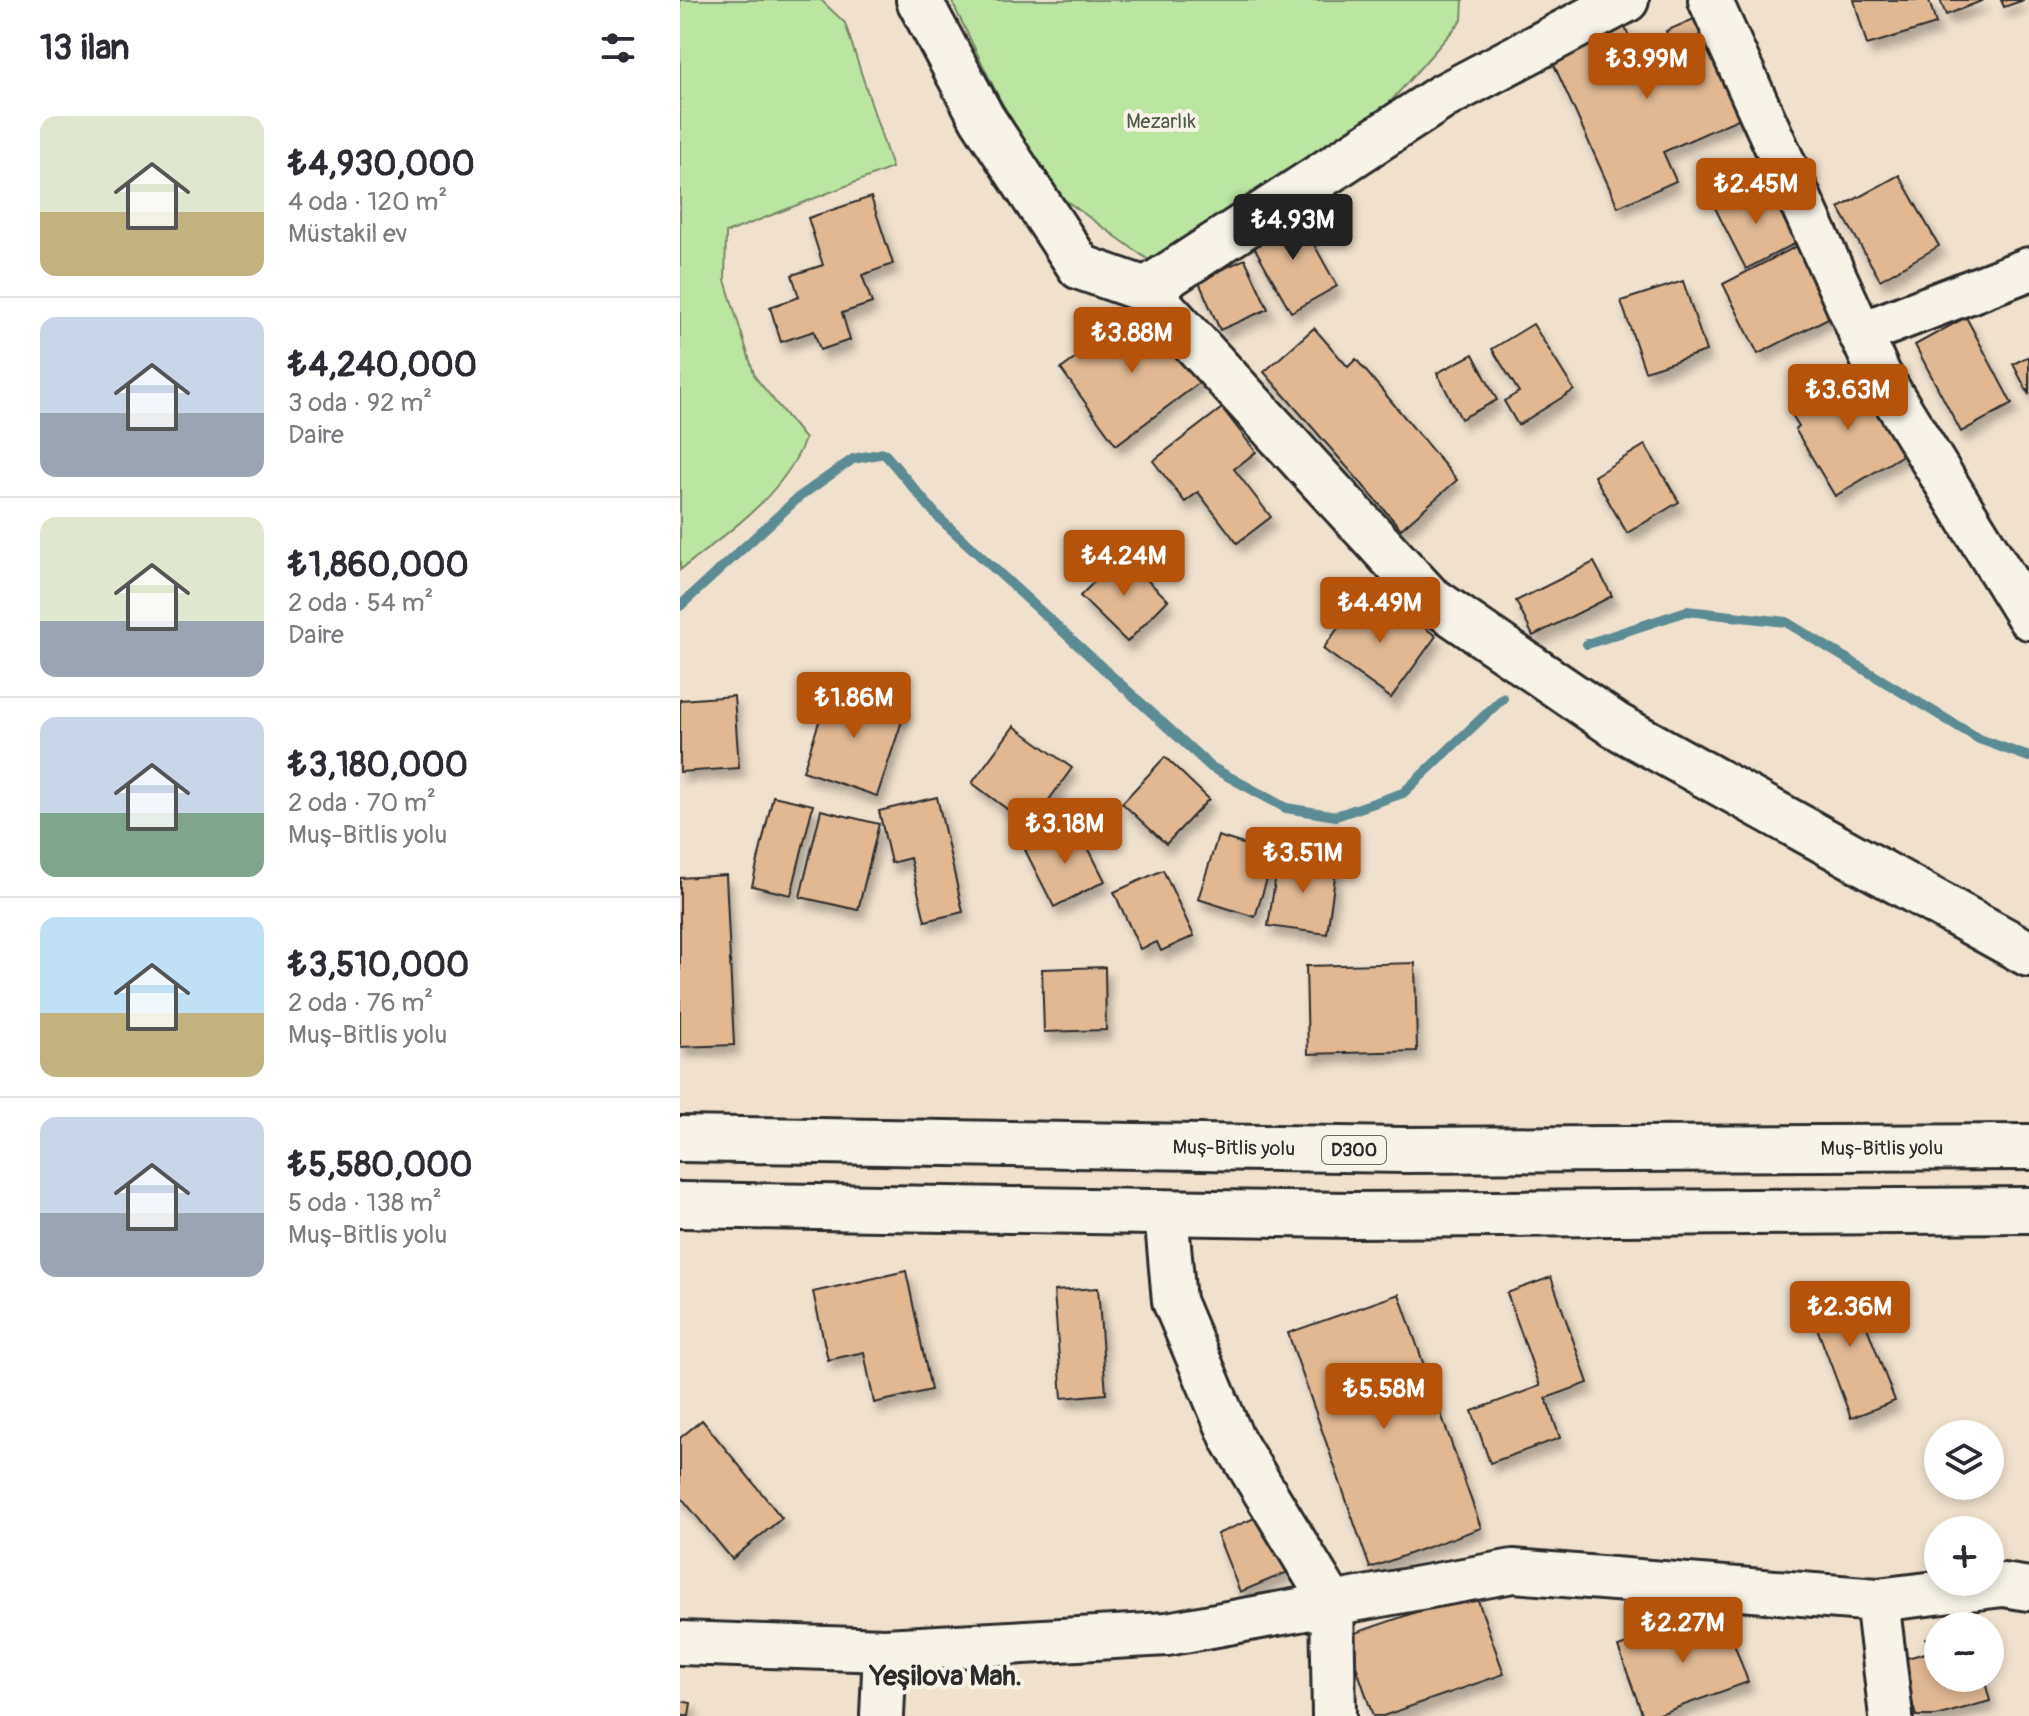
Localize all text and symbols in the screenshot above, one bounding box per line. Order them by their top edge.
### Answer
icon: filters [596,26,640,70]
text: 13 ilan [40,27,130,70]
pin: ₺3.99M [1582,33,1712,101]
text: ₺3.99M [1606,43,1688,75]
park label: Mezarlık [1126,109,1196,134]
text: ₺4,930,000 [288,143,475,186]
icon: home [104,148,200,244]
pin: ₺2.45M [1691,158,1821,226]
text: ₺2.45M [1714,168,1798,200]
text: 4 oda · 120 m² [288,186,447,218]
pin: ₺4.93M [1228,194,1358,262]
text: ₺4.93M [1252,204,1335,236]
text: Müstakil ev [288,218,408,250]
pin: ₺3.88M [1067,307,1197,375]
text: ₺3.88M [1092,317,1172,349]
text: ₺4,240,000 [288,344,477,387]
icon: home [104,349,200,445]
pin: ₺3.63M [1783,364,1913,432]
text: ₺3.63M [1806,374,1890,406]
text: 3 oda · 92 m² [288,387,432,419]
text: Daire [288,419,344,451]
pin: ₺4.24M [1059,530,1189,598]
text: ₺4.24M [1082,540,1166,572]
text: ₺1,860,000 [288,544,469,587]
icon: home [104,549,200,645]
pin: ₺4.49M [1315,577,1445,645]
text: 2 oda · 54 m² [288,587,433,619]
text: ₺4.49M [1338,587,1422,619]
text: Daire [288,619,344,651]
pin: ₺1.86M [789,672,919,740]
text: ₺1.86M [815,682,893,714]
text: ₺3,180,000 [288,744,468,787]
icon: home [104,749,200,845]
text: 2 oda · 70 m² [288,787,436,819]
pin: ₺3.18M [1000,798,1130,866]
text: ₺3.18M [1026,808,1104,840]
text: Muş-Bitlis yolu [288,819,447,851]
pin: ₺3.51M [1238,827,1368,895]
text: ₺3.51M [1264,837,1342,869]
text: ₺3,510,000 [288,944,469,987]
icon: home [104,949,200,1045]
text: 2 oda · 76 m² [288,987,433,1019]
text: Muş-Bitlis yolu [288,1019,447,1051]
street label: Muş-Bitlis yolu [1172,1134,1295,1161]
street label: Muş-Bitlis yolu [1820,1135,1943,1161]
road number: D300 [1322,1136,1386,1164]
text: ₺5,580,000 [288,1144,473,1187]
icon: home [104,1149,200,1245]
text: 5 oda · 138 m² [288,1187,442,1219]
text: Muş-Bitlis yolu [288,1219,447,1251]
pin: ₺2.36M [1785,1281,1915,1349]
text: ₺2.36M [1808,1291,1892,1323]
pin: ₺5.58M [1319,1363,1449,1431]
text: ₺5.58M [1343,1373,1425,1405]
map controls [1924,1420,2004,1692]
button: layers [1924,1420,2004,1500]
button: + [1924,1516,2004,1596]
pin: ₺2.27M [1618,1597,1748,1665]
text: ₺2.27M [1642,1607,1724,1639]
button: − [1924,1612,2004,1692]
district label: Yeşilova Mah. [868,1659,1022,1694]

